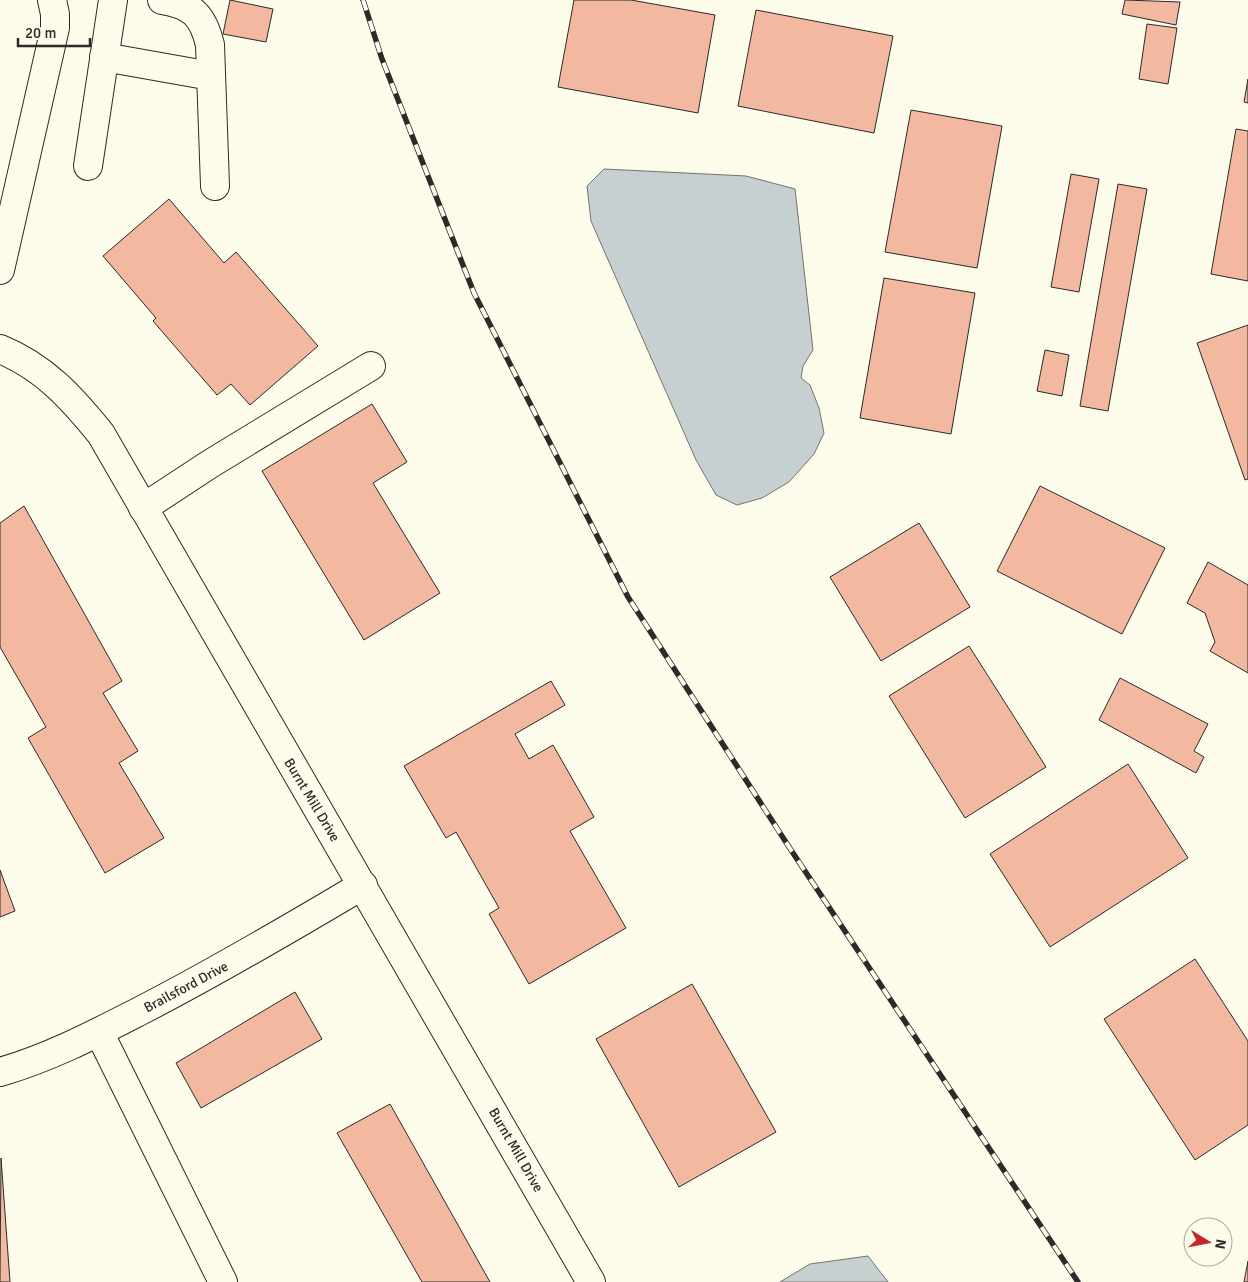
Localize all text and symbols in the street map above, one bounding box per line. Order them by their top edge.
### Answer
scale bar [18,15,90,47]
text: 20 m [25,24,56,42]
street label: Burnt Mill Drive [280,755,344,845]
street label: Brailsford Drive [141,958,231,1016]
street label: Burnt Mill Drive [485,1105,547,1195]
north arrow [1183,1217,1233,1267]
text: N [1211,1238,1230,1250]

